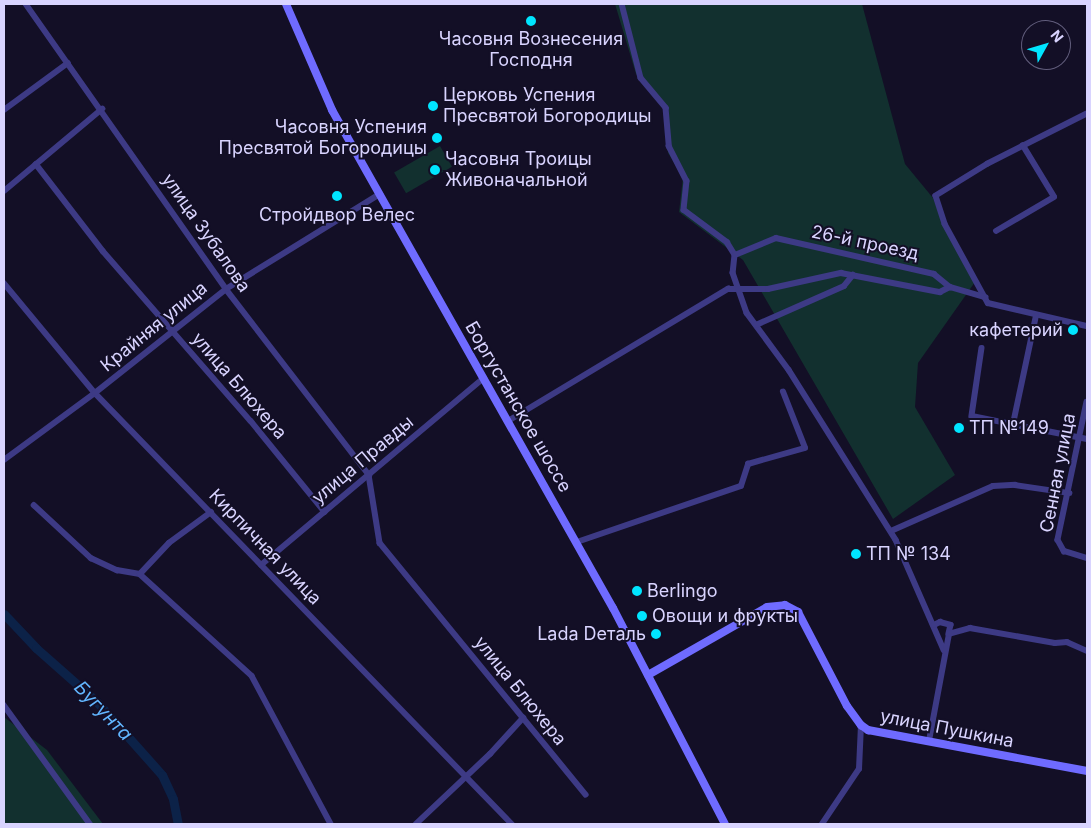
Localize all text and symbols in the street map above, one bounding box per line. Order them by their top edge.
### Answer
marker: Часовня Вознесения Господня [525,15,537,27]
north arrow [1021,20,1071,70]
text: N [1047,26,1067,45]
place label: Часовня Вознесения Господня [439,29,623,72]
place label: Церковь Успения Пресвятой Богородицы [443,85,651,128]
marker: Церковь Успения Пресвятой Богородицы [427,100,439,112]
place label: Часовня Успения Пресвятой Богородицы [219,117,427,160]
marker: Часовня Успения Пресвятой Богородицы [431,132,443,144]
place label: Часовня Троицы Живоначальной [445,149,592,192]
marker: Часовня Троицы Живоначальной [429,164,441,176]
street label: улица Зубалова [157,170,255,296]
marker: Стройдвор Велес [331,190,343,202]
place label: Стройдвор Велес [259,204,415,226]
street label: 26-й проезд [809,221,921,265]
street label: Крайняя улица [96,277,212,377]
street label: Боргустанское шоссе [460,318,576,496]
place label: кафетерий [969,319,1063,341]
marker: кафетерий [1067,324,1079,336]
street label: улица Блюхера [187,328,291,444]
street label: улица Правды [308,411,418,509]
street label: Сенная улица [1036,411,1080,535]
place label: ТП №149 [969,417,1049,439]
marker: ТП №149 [953,422,965,434]
street label: Кирпичная улица [204,485,326,609]
place label: ТП № 134 [866,543,951,565]
marker: ТП № 134 [850,548,862,560]
place label: Berlingo [647,580,718,602]
marker: Berlingo [631,585,643,597]
place label: Овощи и фрукты [652,605,798,627]
marker: Овощи и фрукты [636,610,648,622]
place label: Lada Dеталь [537,623,646,645]
marker: Lada Dеталь [650,628,662,640]
street label: улица Блюхера [469,632,571,750]
water label: Бугунта [69,676,137,746]
street label: улица Пушкина [878,705,1016,753]

